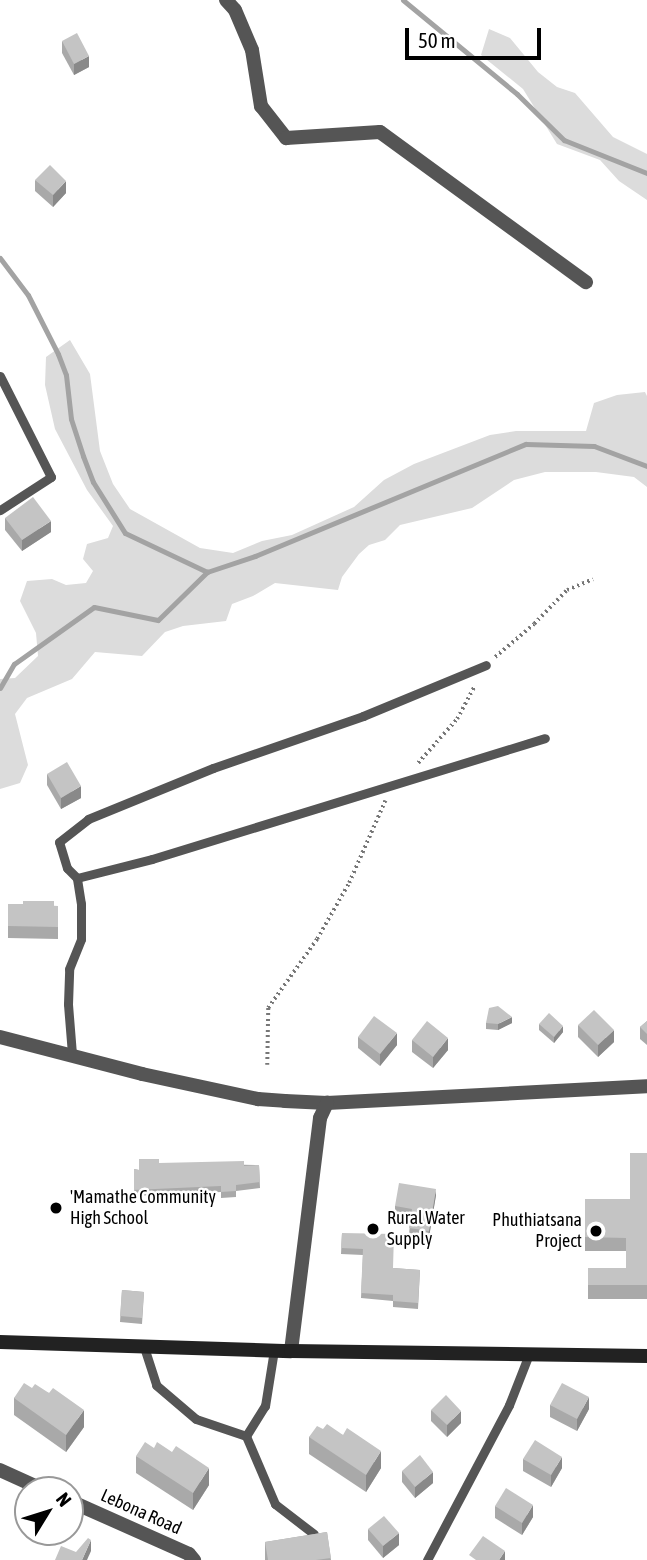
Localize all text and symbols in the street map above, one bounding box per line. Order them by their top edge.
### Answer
scale bar [409,14,546,58]
text: 50 m [418,28,456,52]
place label: 'Mamathe Community High School [70,1187,216,1230]
marker: 'Mamathe Community High School [48,1200,64,1216]
place label: Rural Water Supply [387,1208,465,1250]
place label: Phuthiatsana Project [492,1210,582,1252]
marker: Rural Water Supply [365,1221,381,1237]
marker: Phuthiatsana Project [588,1223,604,1239]
north arrow [14,1476,84,1546]
street label: Lebona Road [97,1485,185,1539]
text: N [52,1488,76,1510]

